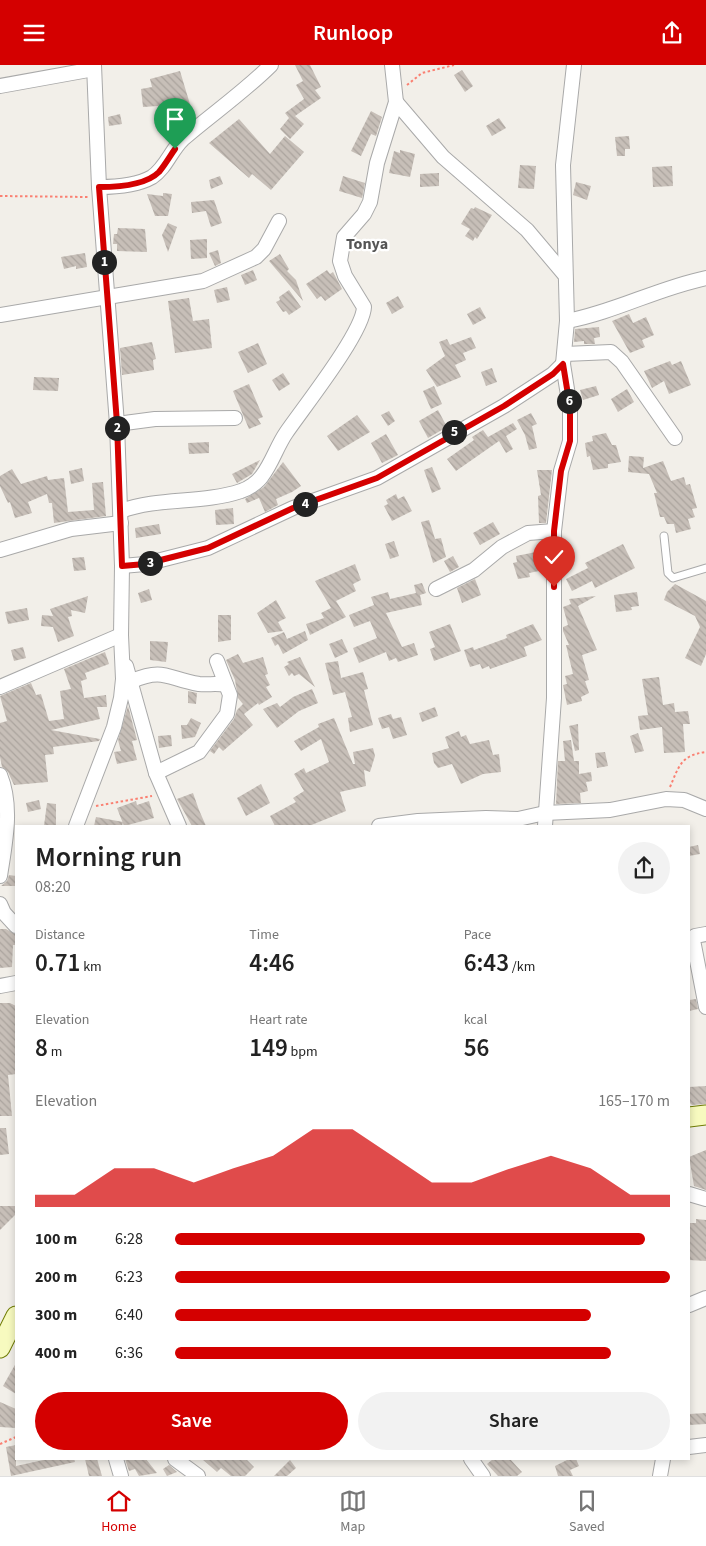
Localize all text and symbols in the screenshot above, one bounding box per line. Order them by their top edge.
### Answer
text: Runloop [313,17,393,49]
icon: menu [20,19,48,47]
icon: share [658,19,686,47]
pin [154,98,196,149]
icon: arrive [161,105,189,133]
district label: Tonya [346,233,388,255]
pin: 1 [92,249,116,275]
text: 1 [101,252,108,272]
pin: 6 [556,389,582,413]
text: 6 [566,391,573,411]
pin: 2 [104,415,130,441]
text: 2 [114,418,121,438]
pin: 5 [442,419,466,445]
text: 5 [451,422,458,442]
pin: 4 [292,491,318,517]
text: 4 [302,494,309,514]
pin [533,536,575,587]
icon: check [540,543,568,571]
pin: 3 [138,551,162,575]
text: 3 [147,553,154,573]
text: Morning run [35,837,182,877]
button: share [618,842,670,894]
text: 08:20 [35,876,71,898]
text: Distance [35,925,85,945]
text: Time [249,925,279,945]
text: Pace [464,925,491,945]
text: 0.71 [35,945,80,981]
text: 4:46 [249,945,295,981]
text: 6:43 [464,945,509,981]
text: km [80,957,102,977]
text: /km [509,957,535,977]
text: Elevation [35,1010,90,1030]
text: Heart rate [249,1010,308,1030]
text: kcal [464,1010,487,1030]
text: 8 [35,1030,48,1066]
text: 149 [249,1030,288,1066]
text: 56 [464,1030,489,1066]
text: m [48,1042,62,1062]
text: bpm [288,1042,318,1062]
text: Elevation [35,1090,97,1112]
text: 165–170 m [598,1090,670,1112]
text: 100 m [35,1228,77,1250]
text: 6:28 [115,1228,143,1250]
text: 200 m [35,1266,77,1288]
text: 6:23 [115,1266,143,1288]
text: 300 m [35,1304,77,1326]
text: 6:40 [115,1304,143,1326]
text: 400 m [35,1342,77,1364]
text: 6:36 [115,1342,143,1364]
button: Save [35,1392,348,1450]
button: Share [358,1392,670,1450]
tab: Home [101,1487,136,1537]
tab: Map [339,1487,367,1537]
tab: Saved [569,1487,605,1537]

